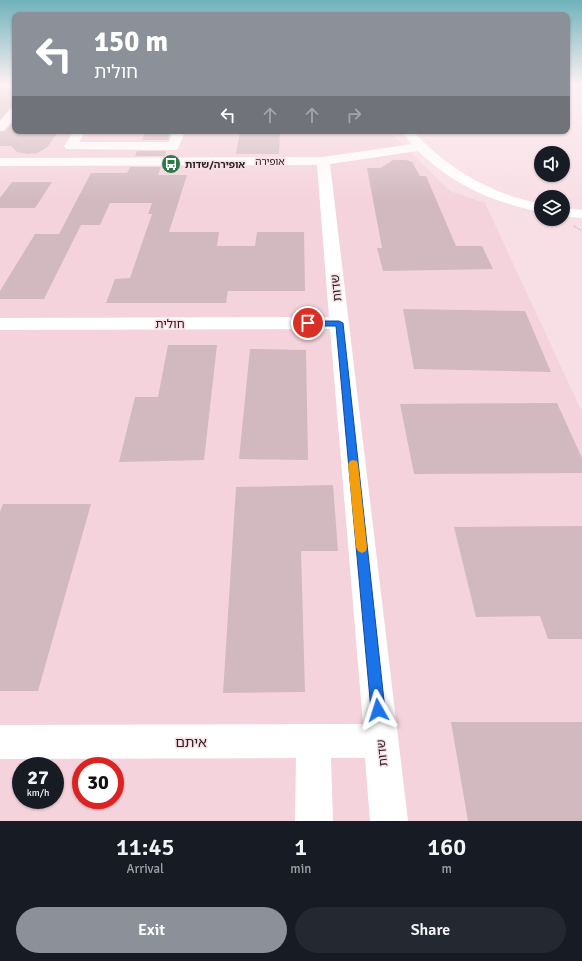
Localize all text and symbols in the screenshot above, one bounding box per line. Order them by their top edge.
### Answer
text: 150 m [94,25,168,59]
icon: left [28,28,80,80]
text: חולית [94,61,138,83]
icon: left [217,104,239,126]
icon: ahead [259,104,281,126]
icon: ahead [301,104,323,126]
icon: right [343,104,365,126]
map controls [534,146,570,226]
button: sound [534,146,570,182]
bus stop icon: אופירה/שדות [160,153,182,175]
street label: אופירה [255,156,285,168]
place label: אופירה/שדות [185,159,245,171]
button: layers [534,190,570,226]
street label: שדות [328,274,345,302]
pin [291,306,325,340]
icon: arrive [297,312,319,334]
street label: חולית [155,317,185,332]
position arrow [357,689,399,731]
street label: איתם [175,734,207,751]
street label: שדות [374,739,391,767]
speed limit sign: 30 [72,757,124,809]
text: 27 [27,765,49,790]
text: km/h [27,787,49,799]
text: 11:45 [116,832,174,862]
text: 1 [294,832,307,862]
text: 160 [427,832,466,862]
text: Arrival [126,861,164,877]
text: min [290,861,311,877]
text: m [441,861,452,877]
button: Exit [16,907,287,953]
button: Share [295,907,566,953]

